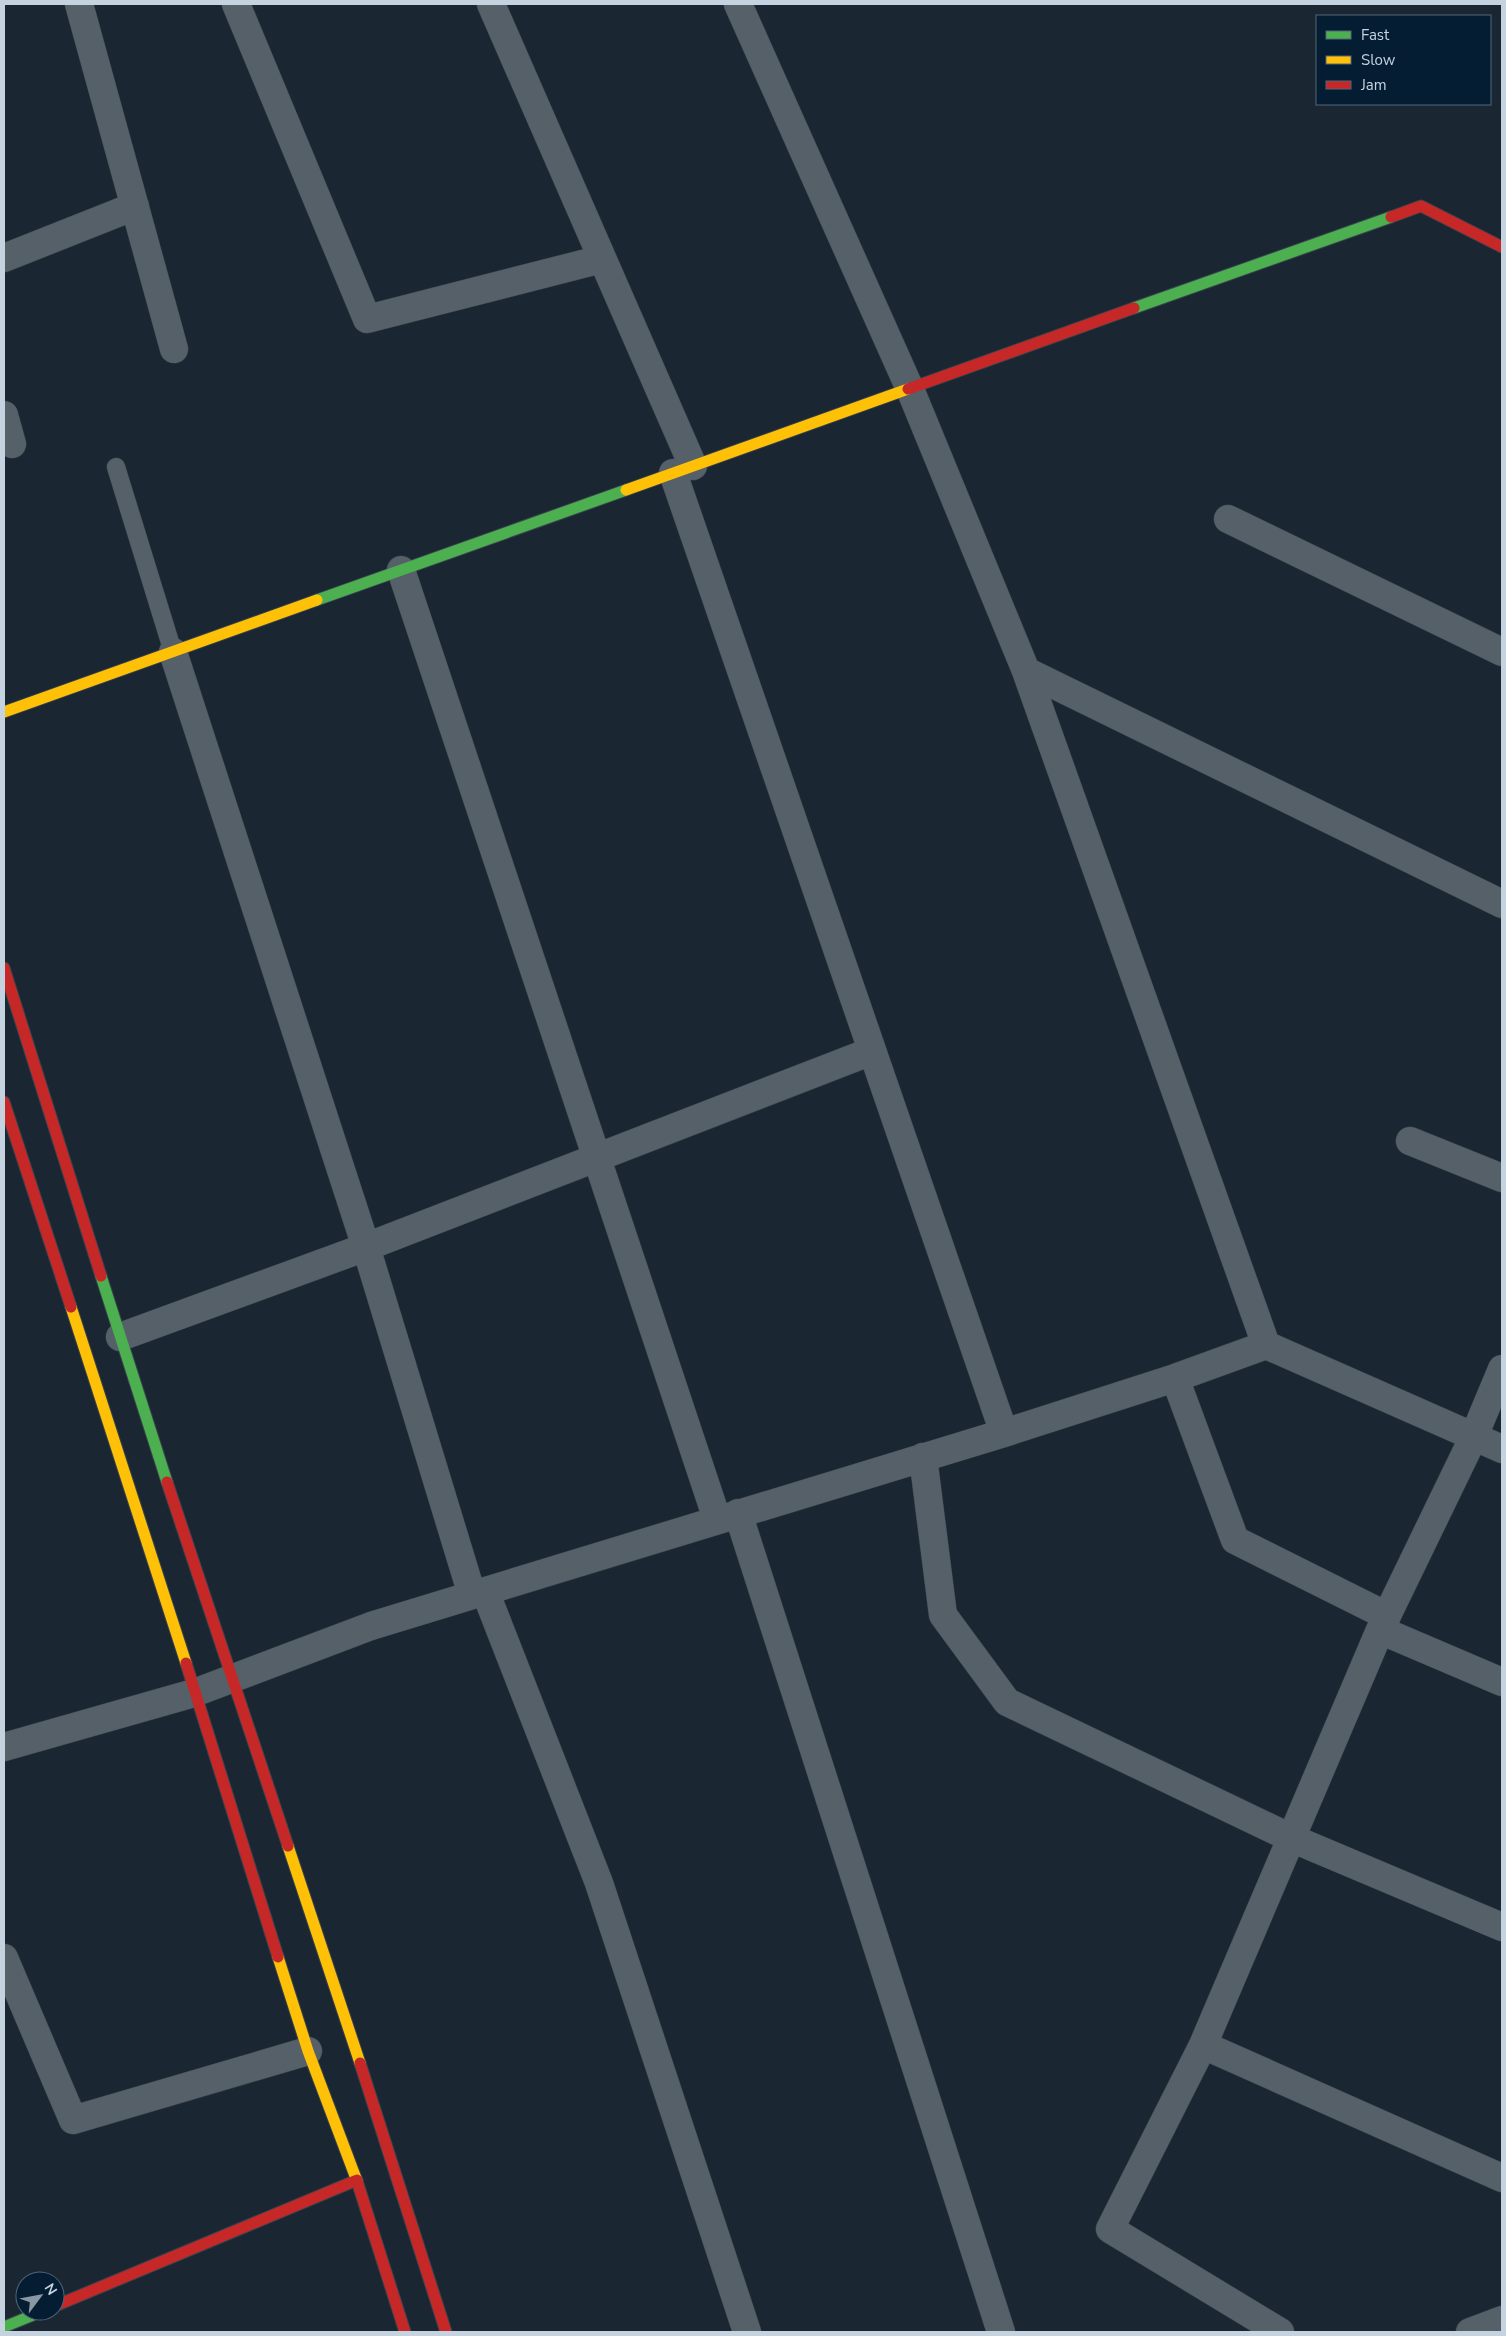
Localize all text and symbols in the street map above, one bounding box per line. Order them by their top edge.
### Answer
legend [1316,15,1491,105]
text: Fast [1361,25,1390,45]
text: Slow [1361,50,1396,70]
text: Jam [1360,75,1387,95]
north arrow [15,2271,65,2321]
text: N [40,2280,61,2299]

